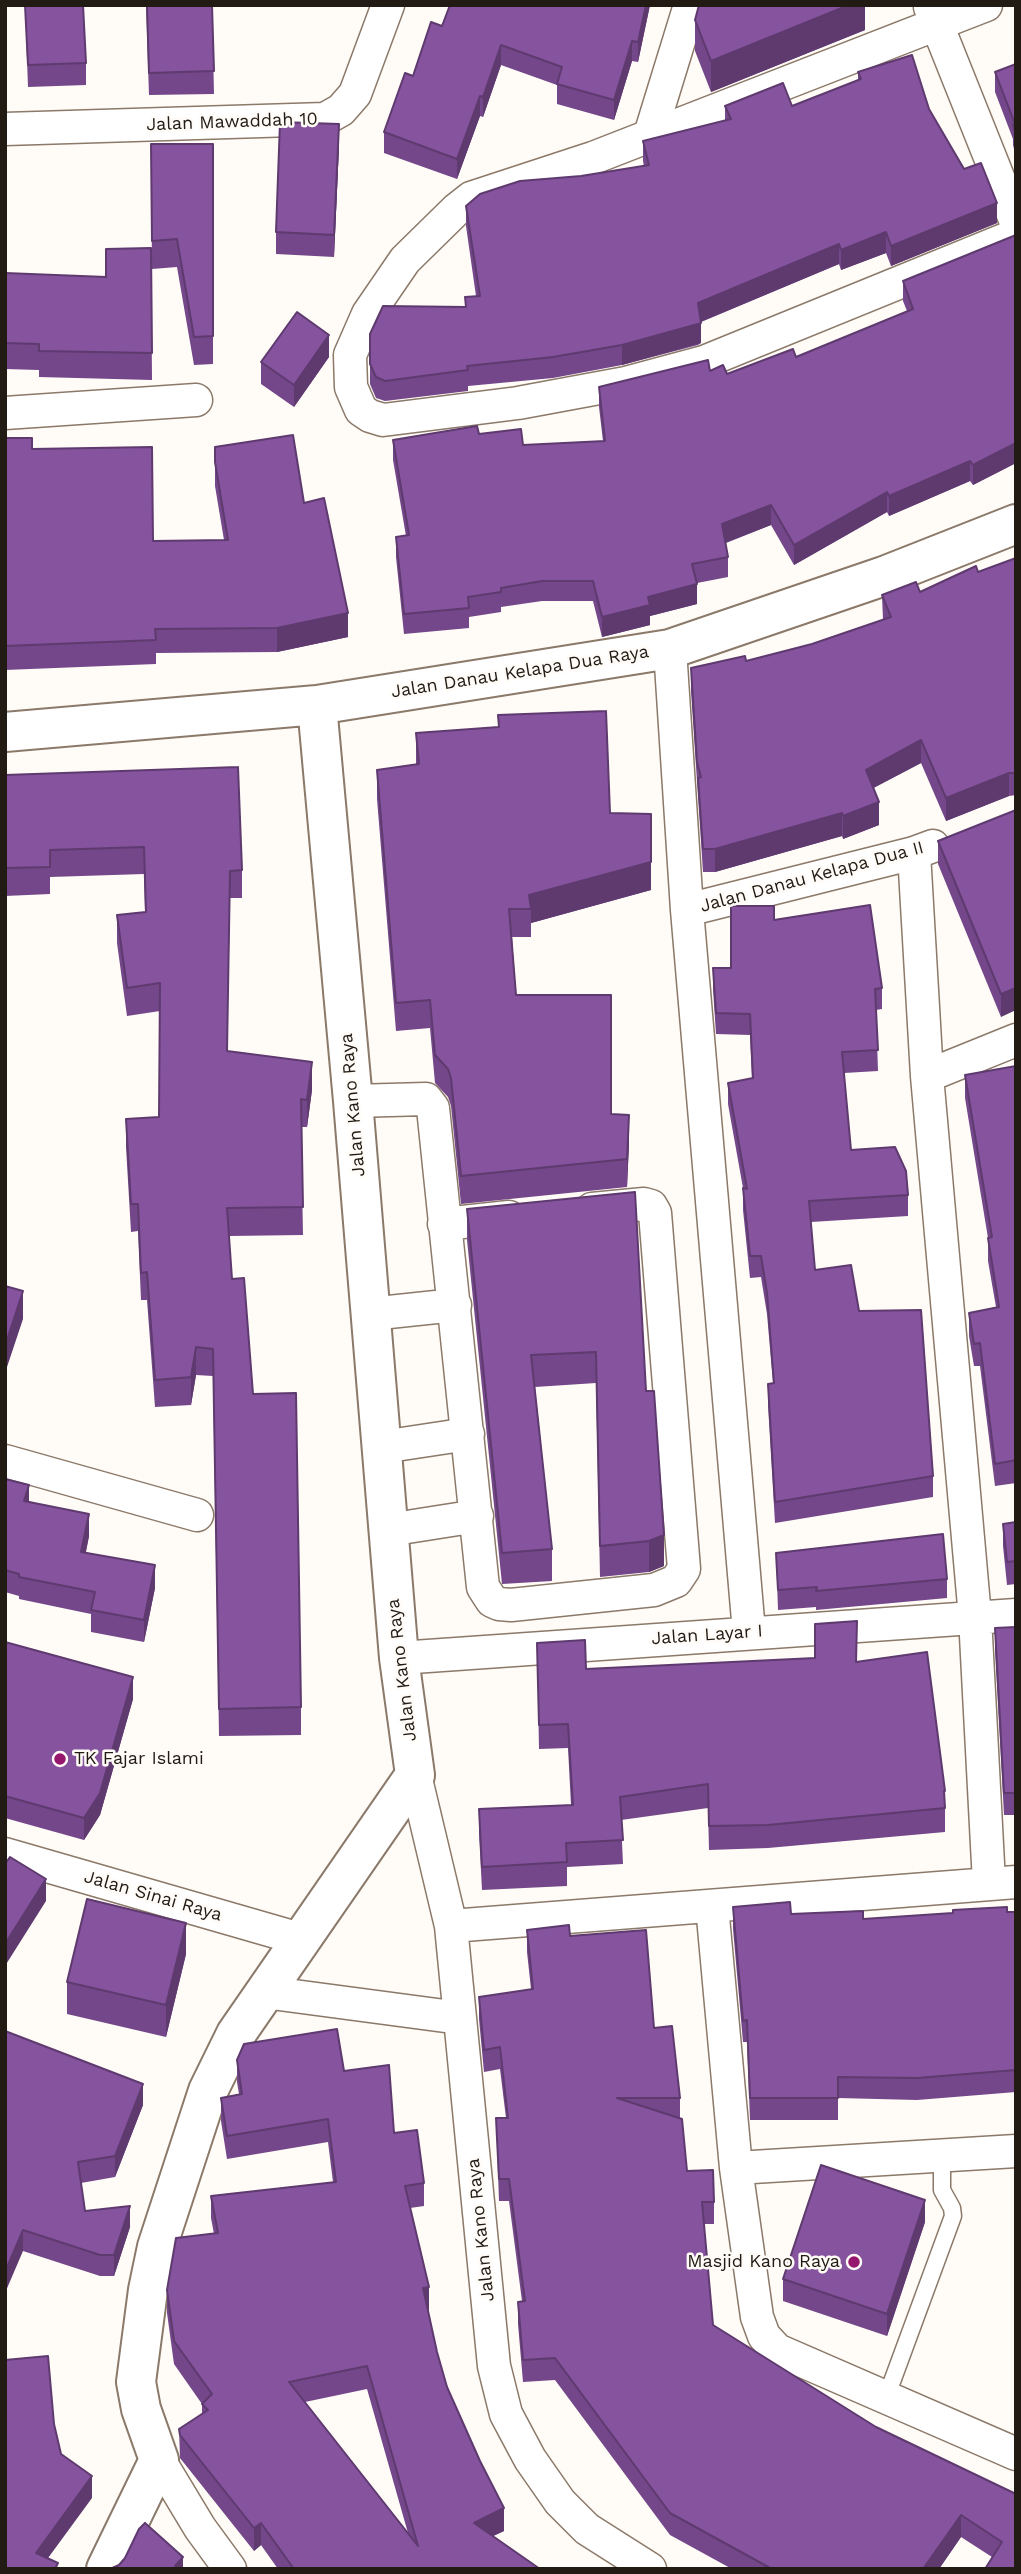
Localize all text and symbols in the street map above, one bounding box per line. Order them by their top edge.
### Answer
street label: Jalan Mawaddah 10 [146,108,318,136]
street label: Jalan Danau Kelapa Dua Raya [390,641,650,703]
street label: Jalan Danau Kelapa Dua II [698,837,926,917]
street label: Jalan Kano Raya [336,1032,370,1178]
street label: Jalan Kano Raya [383,1597,421,1743]
street label: Jalan Layar I [651,1620,763,1650]
place label: TK Fajar Islami [74,1748,204,1770]
marker: TK Fajar Islami [52,1751,68,1767]
street label: Jalan Sinai Raya [82,1866,224,1926]
street label: Jalan Kano Raya [463,2157,499,2303]
place label: Masjid Kano Raya [687,2251,840,2273]
marker: Masjid Kano Raya [846,2254,862,2270]

